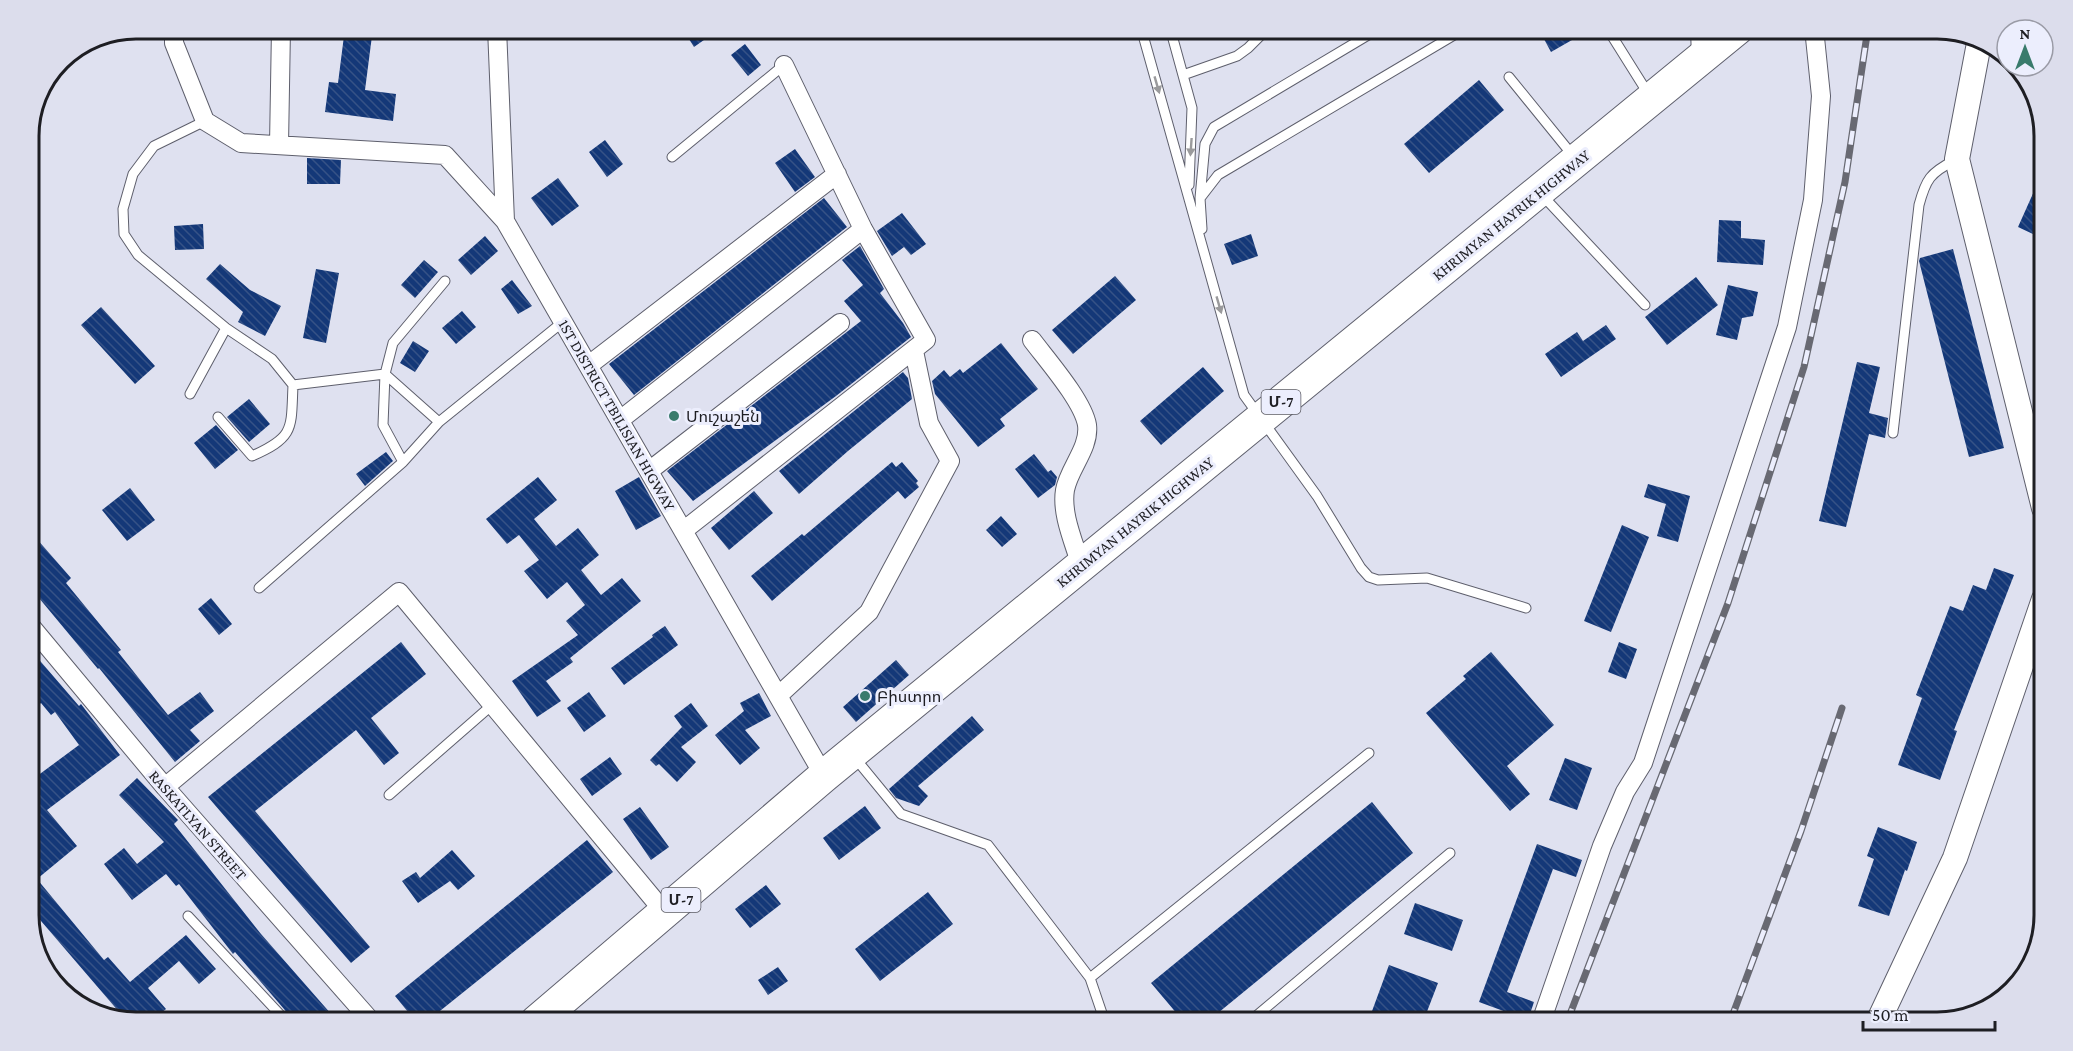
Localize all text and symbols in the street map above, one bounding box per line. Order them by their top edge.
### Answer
north arrow [1995,18,2055,78]
text: N [2020,25,2031,42]
one-way arrow [1153,76,1162,94]
one-way arrow [1186,138,1196,157]
street label: KHRIMYAN HAYRIK HIGHWAY [1429,146,1593,284]
one-way arrow [1215,296,1224,314]
street label: 1ST DISTRICT TBILISIAN HIGWAY [555,317,679,514]
road number: Մ-7 [1262,390,1300,414]
place label: Մուշաշեն [686,408,760,426]
marker: Մուշաշեն [667,409,681,423]
street label: KHRIMYAN HAYRIK HIGHWAY [1053,453,1217,591]
place label: Բիստրո [877,688,941,706]
marker: Բիստրո [858,689,872,703]
street label: RASKATLYAN STREET [146,767,250,883]
road number: Մ-7 [662,888,700,912]
scale bar [1863,994,1995,1032]
text: 50 m [1872,1005,1909,1025]

